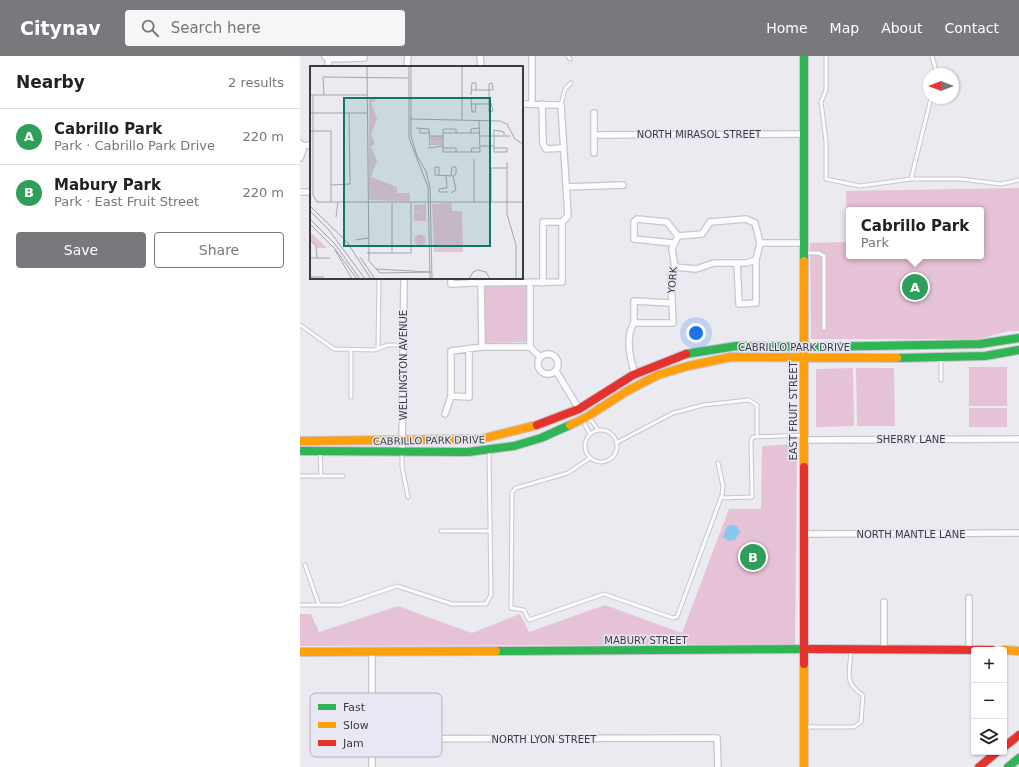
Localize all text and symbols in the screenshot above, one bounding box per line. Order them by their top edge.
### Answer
search box [125,10,405,46]
text: Citynav [20,17,101,39]
icon: search [139,17,161,39]
text: Search here [171,19,261,37]
text: Home [766,20,808,36]
text: Map [830,20,859,36]
text: About [881,20,923,36]
text: Contact [945,20,999,36]
inset map [310,66,523,279]
north arrow [923,68,959,104]
text: Nearby [16,72,85,92]
text: 2 results [228,75,284,90]
text: Cabrillo Park [54,120,162,138]
text: A [24,129,34,144]
text: 220 m [242,129,284,144]
street label: NORTH MIRASOL STREET [637,129,762,140]
text: Park · Cabrillo Park Drive [54,138,215,153]
text: Mabury Park [54,176,161,194]
text: B [24,185,34,200]
text: 220 m [242,185,284,200]
text: Park · East Fruit Street [54,194,199,209]
popup [846,207,984,259]
text: Cabrillo Park [861,217,969,235]
button: Save [16,232,146,268]
button: Share [154,232,284,268]
text: Park [861,235,889,250]
street label: YORK [666,266,679,295]
pin: A [902,272,928,302]
street label: WELLINGTON AVENUE [398,310,409,420]
your location [686,323,706,343]
street label: CABRILLO PARK DRIVE [738,342,850,353]
street label: EAST FRUIT STREET [788,361,799,461]
street label: CABRILLO PARK DRIVE [373,434,485,447]
street label: SHERRY LANE [876,434,946,445]
street label: NORTH MANTLE LANE [857,529,965,540]
pin: B [740,542,766,572]
street label: MABURY STREET [604,635,689,646]
map controls [971,647,1007,755]
button: + [971,647,1007,683]
button: − [971,683,1007,719]
legend [310,693,442,757]
text: Fast [343,701,366,714]
text: Slow [343,719,369,732]
button: layers [971,719,1007,755]
street label: NORTH LYON STREET [492,734,597,745]
text: Jam [342,737,364,750]

